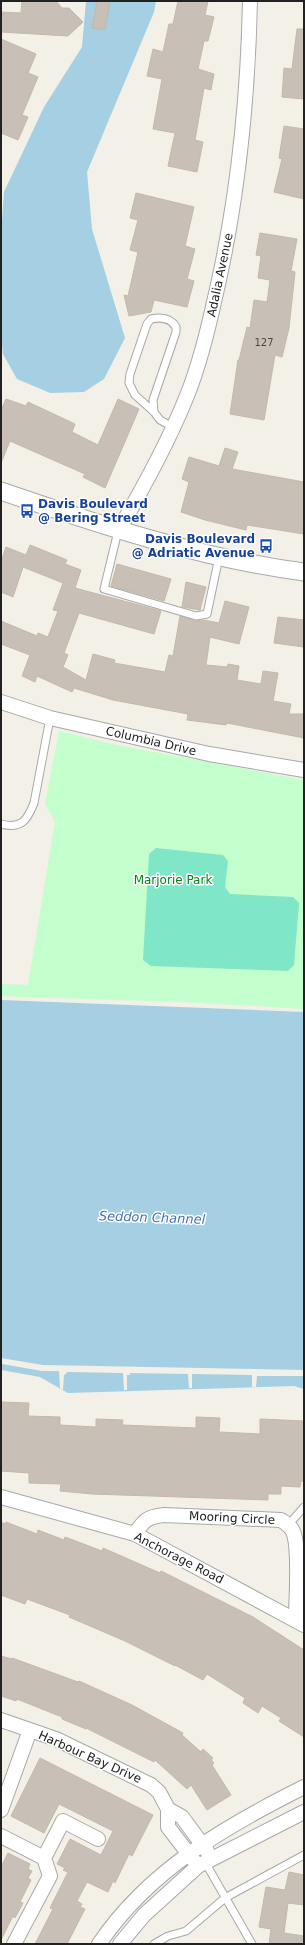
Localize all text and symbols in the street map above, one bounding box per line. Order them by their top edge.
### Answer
street label: Adalia Avenue [204,232,236,318]
house number: 127 [254,337,274,348]
place label: Davis Boulevard @ Bering Street [38,497,148,525]
bus stop icon: Davis Boulevard @ Bering Street [19,503,35,519]
place label: Davis Boulevard @ Adriatic Avenue [132,532,255,560]
bus stop icon: Davis Boulevard @ Adriatic Avenue [258,538,274,554]
street label: Columbia Drive [104,724,198,758]
park label: Marjorie Park [134,873,212,887]
water label: Seddon Channel [99,1208,206,1227]
street label: Mooring Circle [189,1509,275,1527]
street label: Anchorage Road [132,1529,226,1587]
street label: Harbour Bay Drive [36,1728,144,1786]

